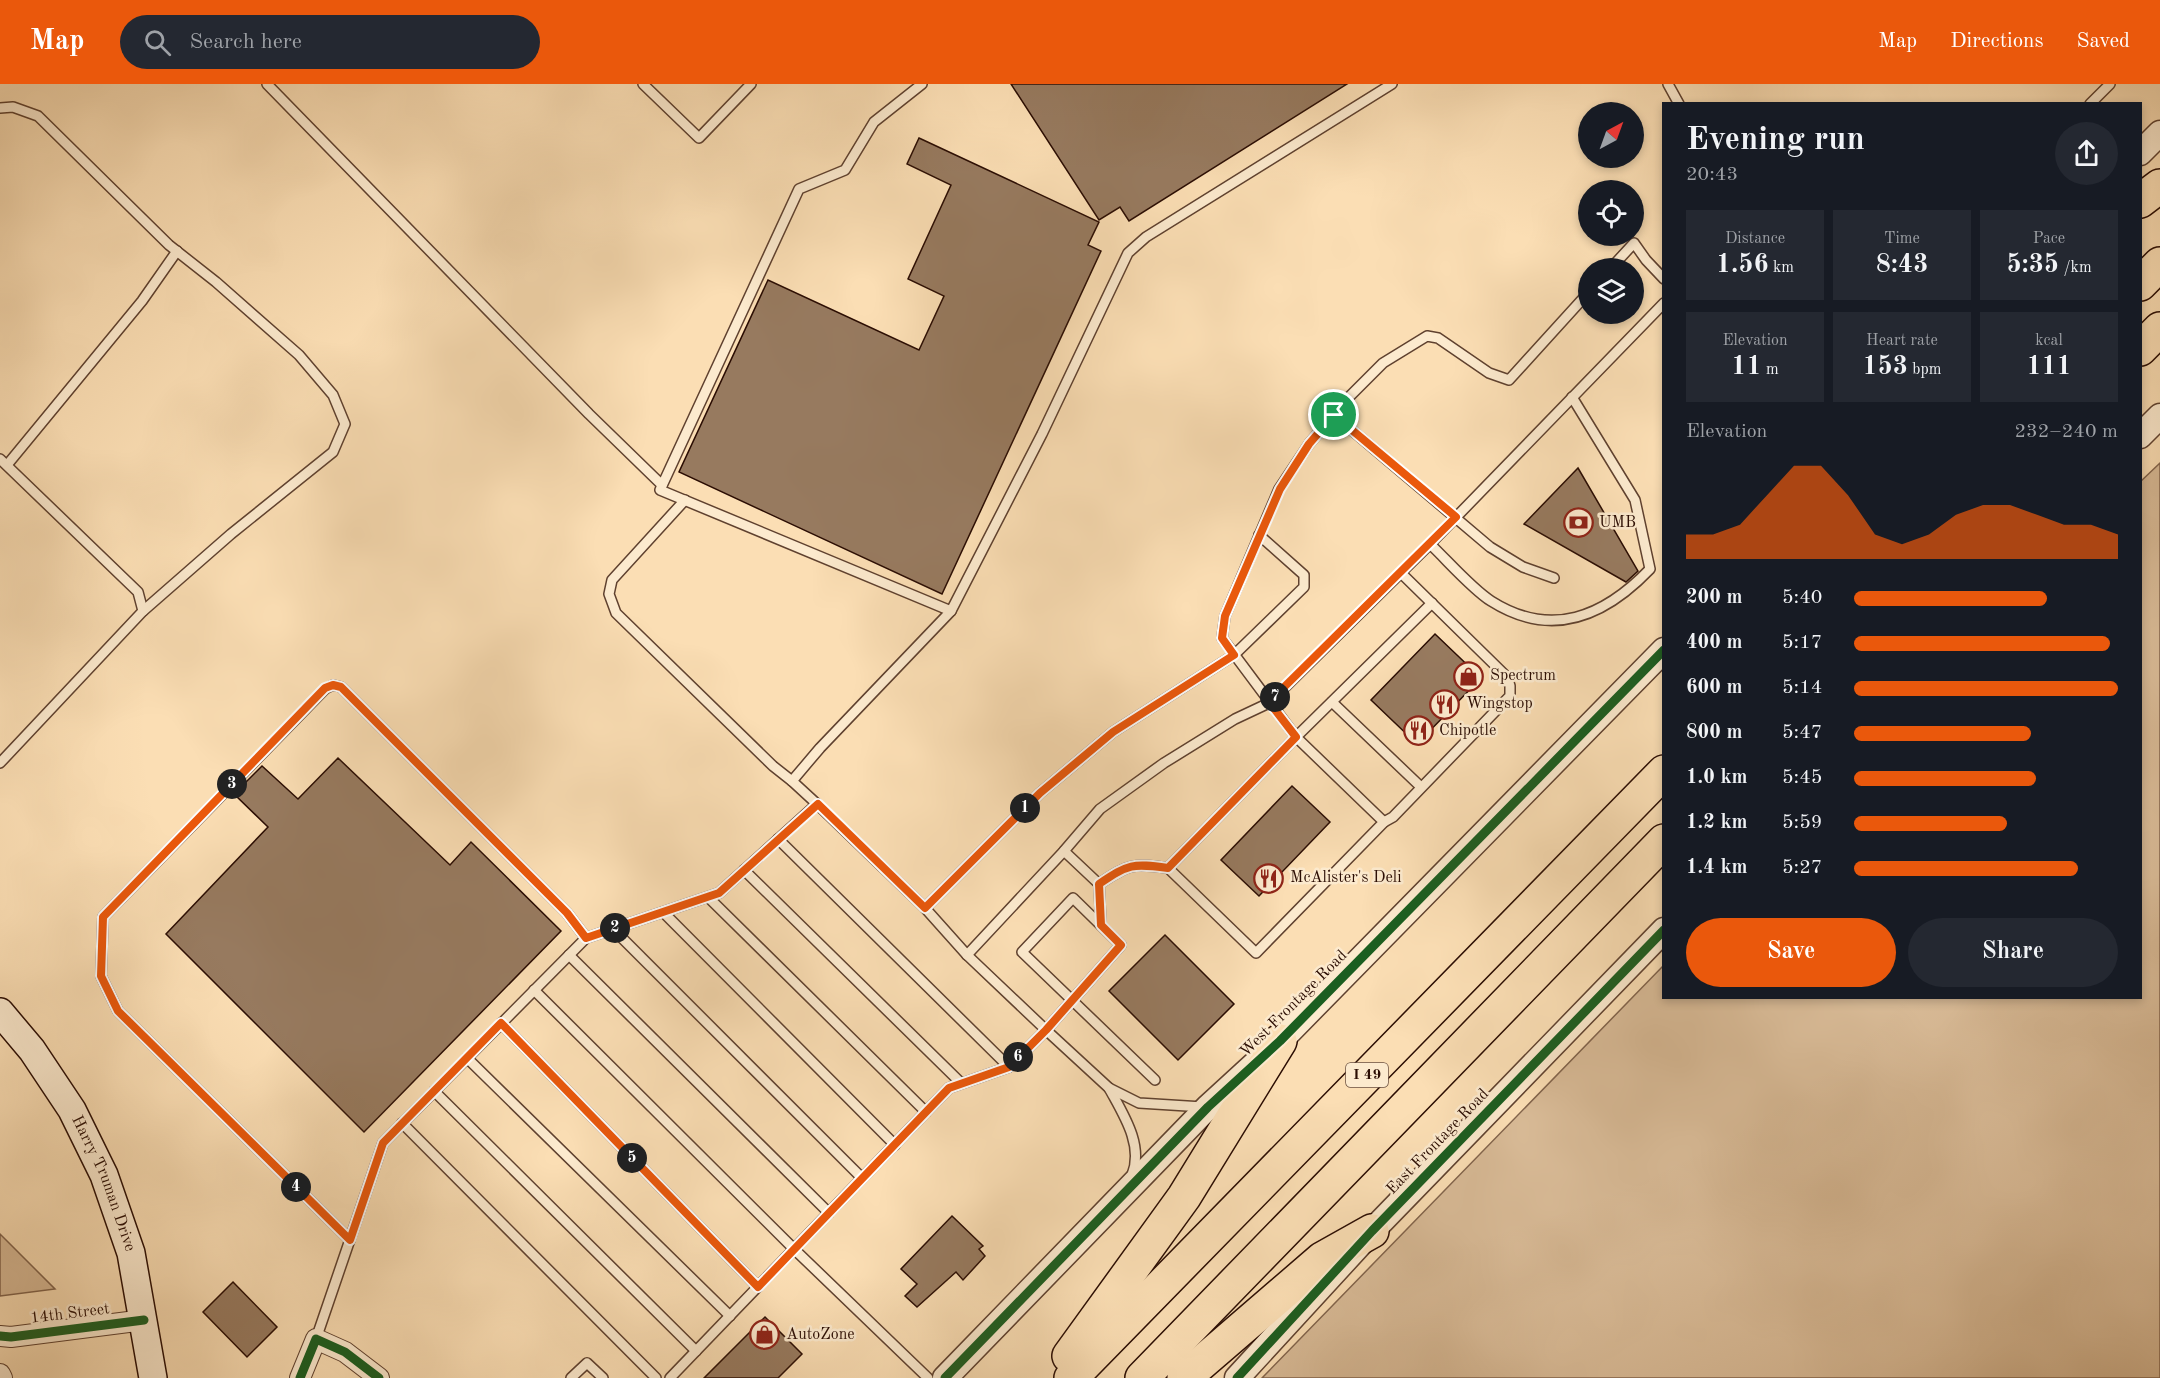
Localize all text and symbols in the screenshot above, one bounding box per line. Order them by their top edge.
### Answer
search box [120,15,540,69]
icon: search [141,26,174,59]
text: Map [30,28,84,56]
text: Search here [189,31,302,53]
text: Map [1878,31,1917,52]
text: Directions [1950,31,2044,52]
text: Saved [2077,31,2130,52]
north arrow [1578,102,1644,168]
map controls [1578,102,1644,324]
button: share [2055,122,2118,185]
text: Evening run [1686,124,1865,157]
text: 20:43 [1686,165,1738,185]
button: locate [1578,180,1644,246]
text: Distance [1725,231,1785,247]
text: Time [1884,231,1920,247]
text: Pace [2033,231,2065,247]
text: 1.56 [1716,252,1769,278]
text: 8:43 [1876,252,1928,278]
text: 5:35 [2006,252,2059,278]
button: layers [1578,258,1644,324]
text: km [1769,260,1794,276]
text: /km [2059,260,2092,276]
text: Elevation [1722,333,1788,349]
text: Heart rate [1866,333,1938,349]
text: kcal [2035,333,2063,349]
text: 11 [1731,354,1761,380]
text: 153 [1863,354,1908,380]
text: 111 [2026,354,2072,380]
text: m [1761,362,1779,378]
text: bpm [1908,362,1941,378]
pin [1308,389,1359,440]
icon: arrive [1317,398,1350,431]
text: Elevation [1686,422,1767,442]
text: 232–240 m [2015,422,2118,442]
bank icon: UMB [1562,507,1594,539]
place label: UMB [1599,515,1636,531]
text: 200 m [1686,588,1742,608]
text: 5:40 [1782,588,1822,608]
text: 400 m [1686,633,1742,653]
text: 5:17 [1782,633,1822,653]
shop icon: Spectrum [1453,660,1485,692]
place label: Spectrum [1490,668,1556,684]
text: 600 m [1686,678,1742,698]
text: 5:14 [1782,678,1822,698]
pin: 7 [1260,682,1290,712]
restaurant icon: Wingstop [1429,688,1461,720]
text: 7 [1270,689,1280,705]
place label: Wingstop [1466,696,1533,712]
restaurant icon: Chipotle [1402,715,1434,747]
place label: Chipotle [1439,723,1496,739]
text: 800 m [1686,723,1742,743]
text: 5:47 [1782,723,1822,743]
text: 1.0 km [1686,768,1748,788]
text: 5:45 [1782,768,1822,788]
pin: 3 [217,769,247,799]
text: 3 [227,776,237,792]
pin: 1 [1010,793,1040,823]
text: 1 [1020,800,1030,816]
text: 1.2 km [1686,813,1748,833]
text: 5:59 [1782,813,1822,833]
text: 1.4 km [1686,858,1748,878]
text: 5:27 [1782,858,1822,878]
restaurant icon: McAlister's Deli [1253,862,1285,894]
place label: McAlister's Deli [1290,870,1401,886]
pin: 2 [600,913,630,943]
button: Save [1686,918,1896,987]
button: Share [1908,918,2118,987]
text: 2 [610,920,620,936]
street label: West Frontage Road [1238,948,1350,1060]
pin: 6 [1003,1042,1033,1072]
text: 6 [1013,1049,1023,1065]
road number: I 49 [1346,1063,1388,1087]
street label: East Frontage Road [1384,1086,1492,1198]
street label: Harry Truman Drive [68,1113,138,1254]
pin: 5 [617,1143,647,1173]
text: 5 [627,1150,637,1166]
pin: 4 [281,1172,311,1202]
text: 4 [291,1179,301,1195]
street label: 14th Street [29,1301,111,1327]
shop icon: AutoZone [749,1319,781,1351]
place label: AutoZone [786,1327,855,1343]

